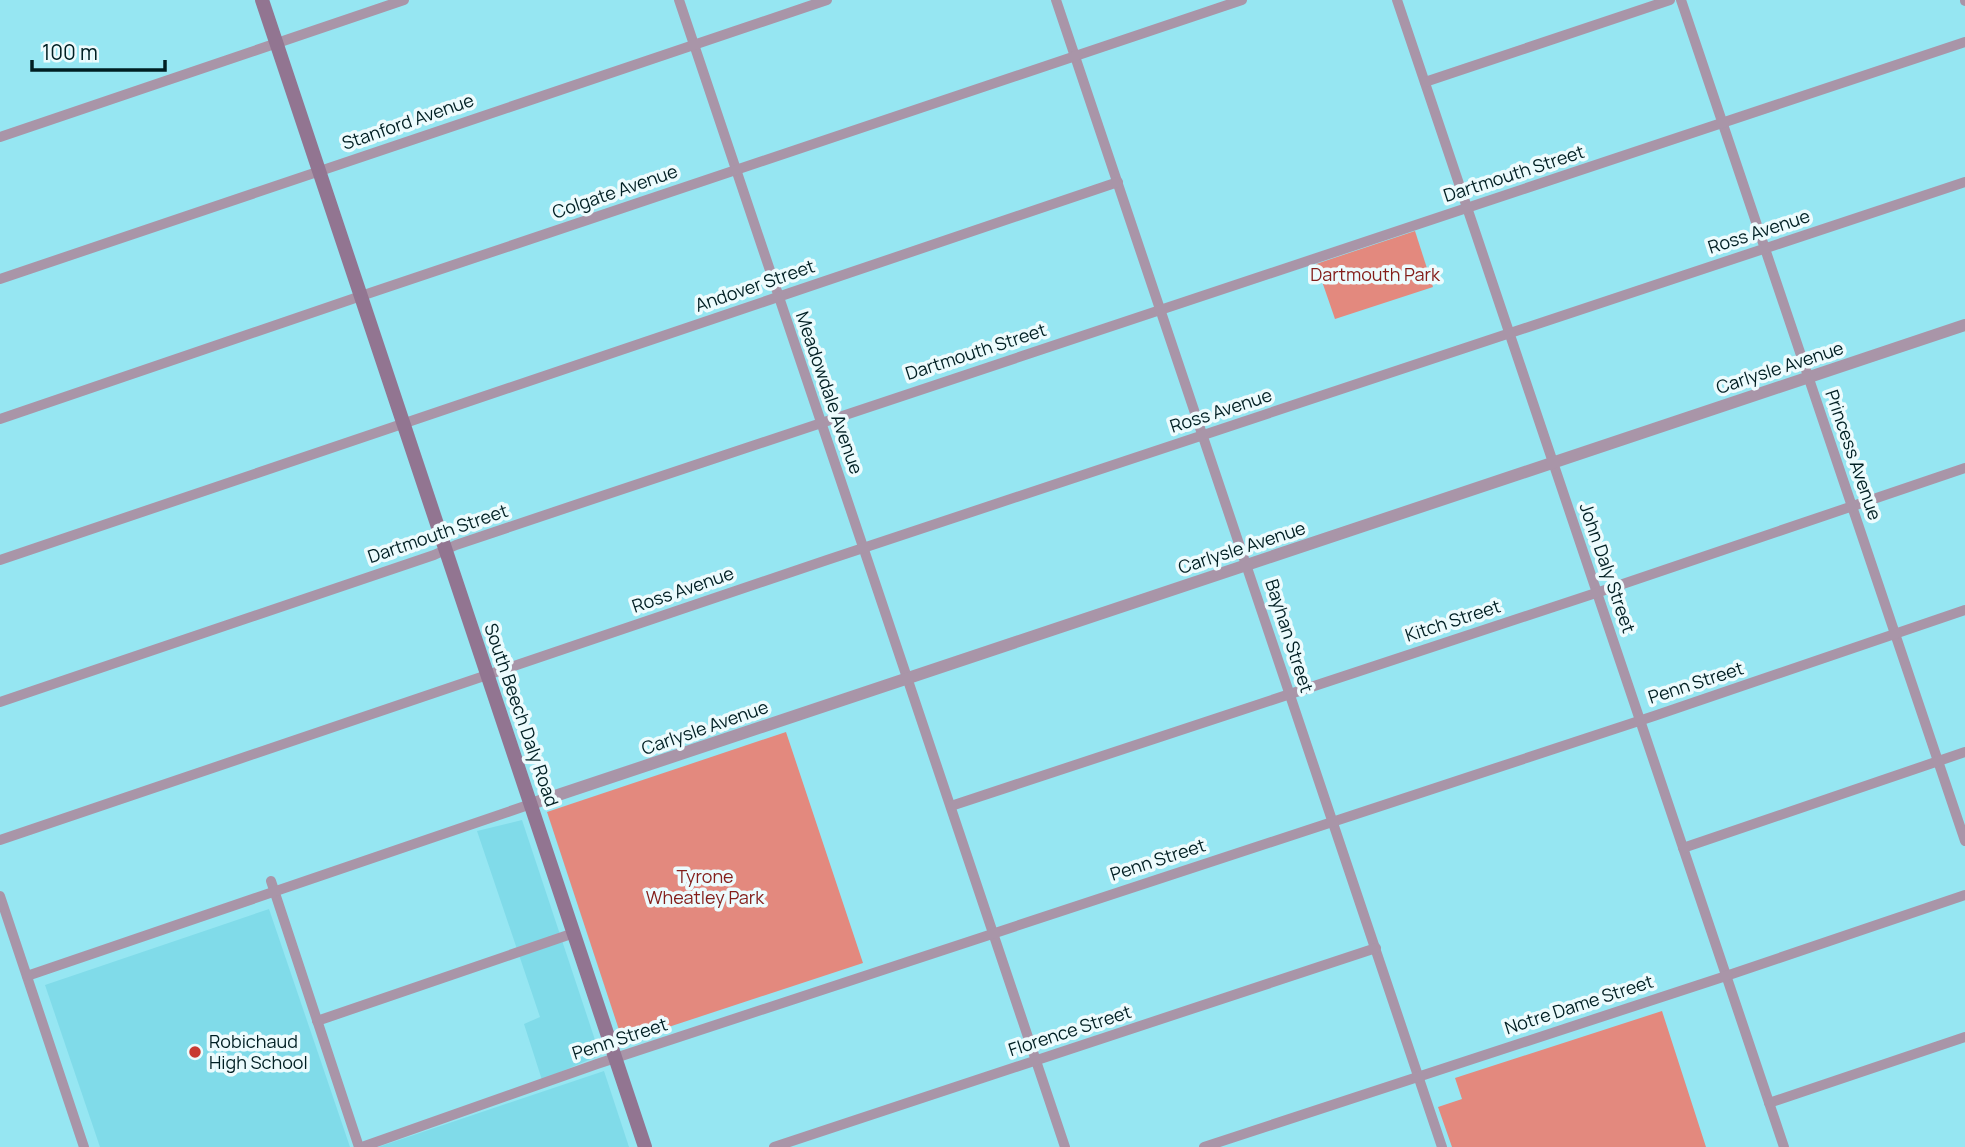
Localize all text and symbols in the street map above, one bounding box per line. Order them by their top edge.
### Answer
scale bar [32,28,164,72]
text: 100 m [42,38,98,66]
street label: Stanford Avenue [339,87,477,155]
street label: Dartmouth Street [1440,139,1587,207]
street label: Colgate Avenue [549,158,681,224]
street label: Ross Avenue [1705,203,1813,259]
street label: Andover Street [692,253,818,317]
park label: Dartmouth Park [1310,262,1441,286]
street label: Meadowdale Avenue [791,308,869,477]
street label: Dartmouth Street [902,317,1049,385]
street label: Carlysle Avenue [1713,335,1846,399]
street label: Ross Avenue [1167,382,1275,438]
street label: Princess Avenue [1820,386,1888,523]
street label: Dartmouth Street [364,498,511,568]
street label: John Daly Street [1574,499,1641,636]
street label: Carlysle Avenue [1175,515,1308,579]
street label: Ross Avenue [629,560,737,618]
street label: Bayhan Street [1260,576,1320,695]
street label: Kitch Street [1402,593,1503,647]
street label: South Beech Daly Road [479,620,565,810]
street label: Penn Street [1645,655,1746,709]
street label: Carlysle Avenue [638,694,771,760]
street label: Penn Street [1107,832,1208,886]
park label: Tyrone Wheatley Park [646,864,765,909]
street label: Notre Dame Street [1501,969,1656,1039]
street label: Florence Street [1005,999,1134,1061]
street label: Penn Street [569,1011,670,1065]
place label: Robichaud High School [209,1029,308,1074]
marker: Robichaud High School [187,1044,203,1060]

